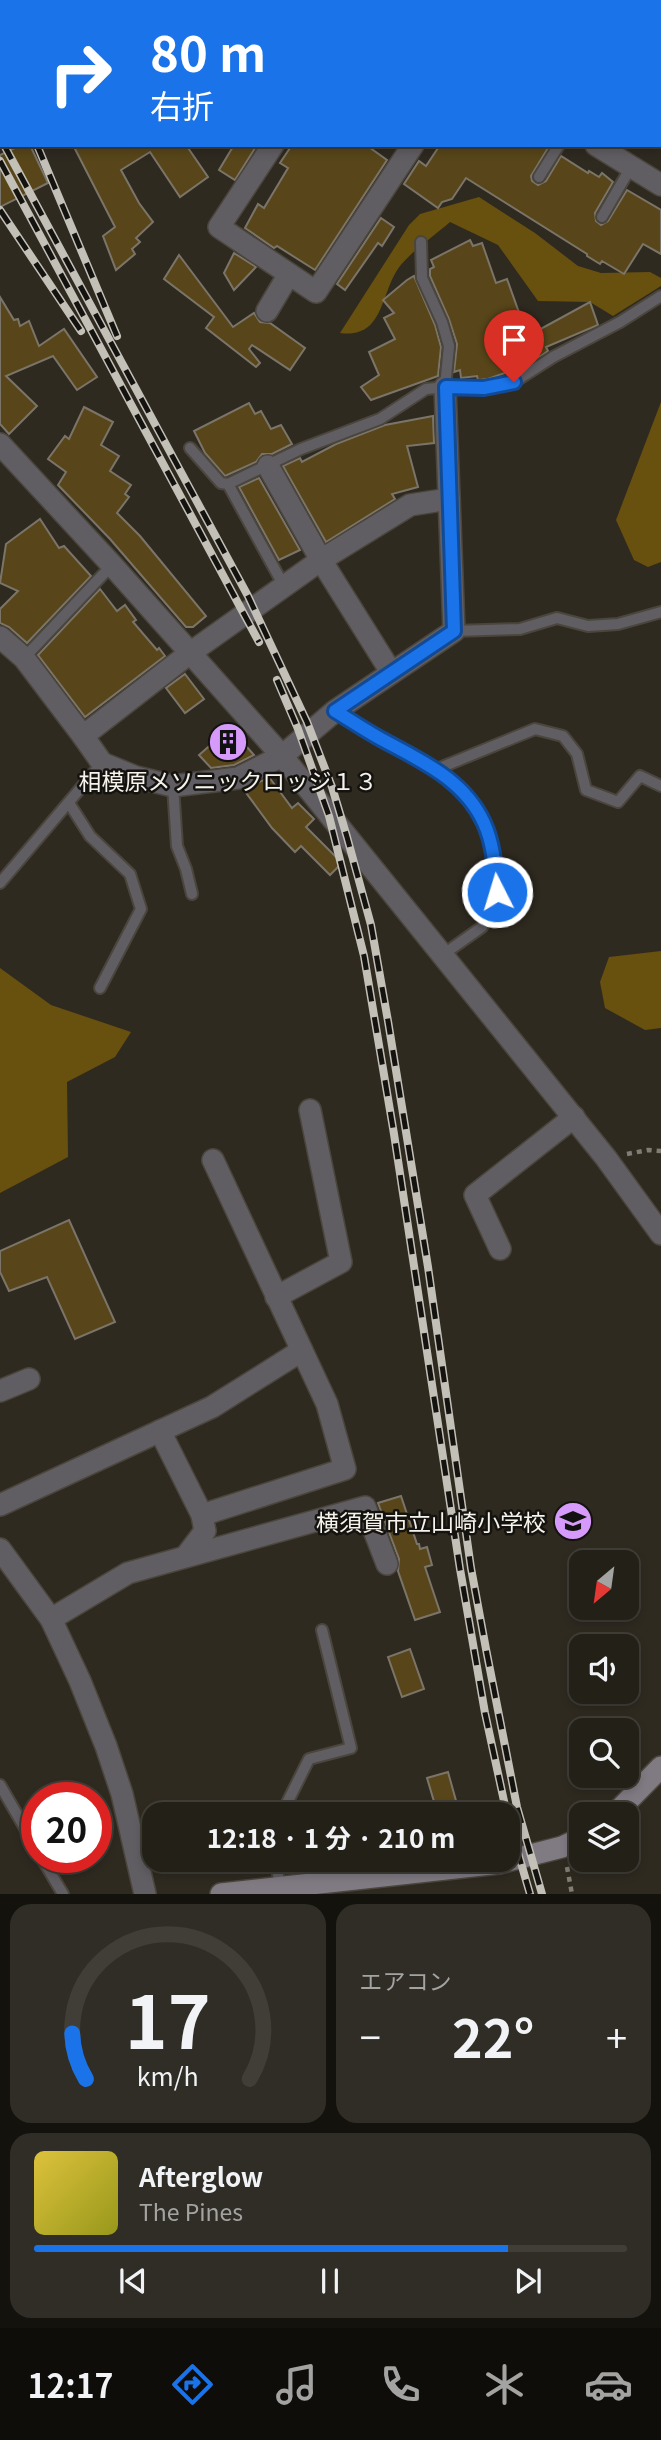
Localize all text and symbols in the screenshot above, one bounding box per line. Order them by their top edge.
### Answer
text: 80 m [150,15,266,86]
icon: right [35,28,126,119]
text: 右折 [150,81,214,127]
pin [484,310,544,382]
icon: arrive [495,321,533,359]
building icon: 相模原メソニックロッジ１３ [207,721,249,763]
place label: 相模原メソニックロッジ１３ [79,763,378,797]
position arrow [460,855,534,929]
school or university icon: 横須賀市立山崎小学校 [552,1500,594,1542]
place label: 横須賀市立山崎小学校 [316,1504,546,1538]
north arrow [569,1550,639,1620]
map controls [569,1550,639,1872]
button: sound [569,1634,639,1704]
button: search [569,1718,639,1788]
speed limit sign: 20 [21,1782,112,1873]
button: layers [569,1802,639,1872]
text: 12:18 · 1 分 · 210 m [207,1818,455,1855]
text: エアコン [360,1963,452,1997]
text: 17 [125,1966,211,2071]
text: 22° [452,1998,534,2073]
text: − [360,2008,381,2063]
text: + [606,2008,627,2063]
text: km/h [137,2057,199,2093]
text: Afterglow [139,2157,263,2194]
text: The Pines [139,2194,243,2228]
icon: previous [114,2262,152,2300]
icon: pause [311,2262,349,2300]
icon: next [509,2262,547,2300]
icon: directions [168,2360,217,2409]
icon: music [272,2360,321,2409]
icon: phone [376,2360,425,2409]
icon: climate [480,2360,529,2409]
icon: car [584,2360,633,2409]
text: 12:17 [28,2361,113,2407]

